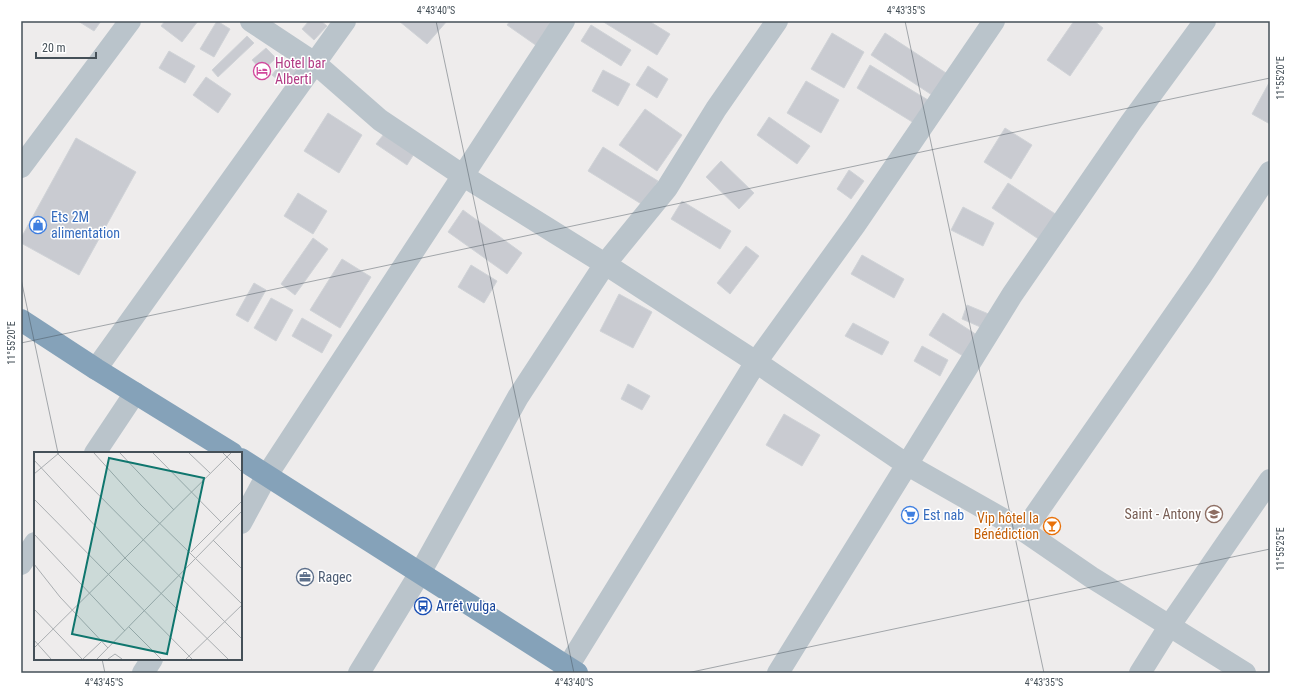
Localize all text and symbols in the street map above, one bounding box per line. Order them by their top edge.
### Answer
text: 4°43'40"S [417,5,455,16]
text: 4°43'35"S [887,5,925,16]
scale bar [36,34,96,60]
text: 20 m [42,41,66,55]
place label: Hotel bar Alberti [275,55,326,87]
text: 11°55'20"E [1275,56,1286,100]
hotel icon: Hotel bar Alberti [252,61,272,81]
place label: Ets 2M alimentation [51,209,120,241]
shop icon: Ets 2M alimentation [28,215,48,235]
text: 11°55'20"E [6,321,17,365]
inset map [34,452,242,660]
school or university icon: Saint - Antony [1204,504,1224,524]
supermarket icon: Est nab [900,505,920,525]
place label: Saint - Antony [1124,506,1201,522]
place label: Est nab [923,507,964,523]
place label: Vip hôtel la Bénédiction [974,510,1039,542]
bar icon: Vip hôtel la Bénédiction [1042,516,1062,536]
text: 11°55'25"E [1275,527,1286,571]
office icon: Ragec [295,567,315,587]
place label: Ragec [318,569,352,585]
bus stop icon: Arrêt vulga [413,596,433,616]
place label: Arrêt vulga [436,598,496,614]
text: 4°43'45"S [85,677,123,688]
text: 4°43'40"S [555,677,593,688]
text: 4°43'35"S [1025,677,1063,688]

